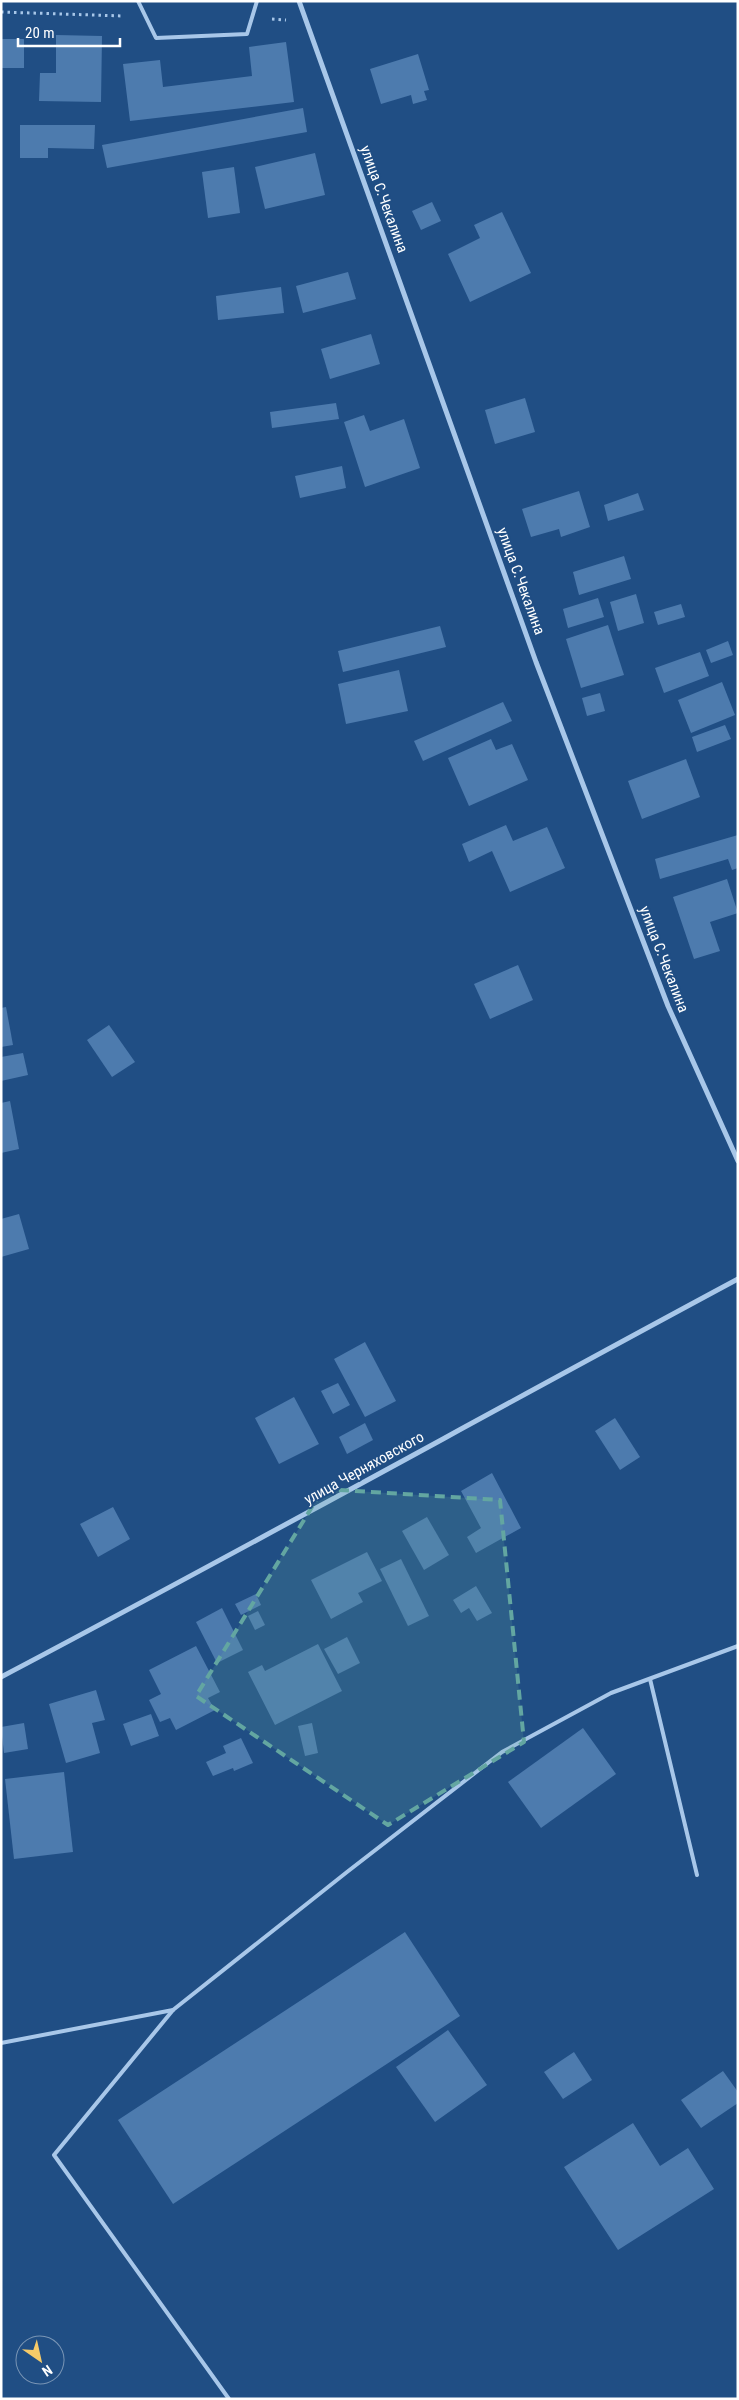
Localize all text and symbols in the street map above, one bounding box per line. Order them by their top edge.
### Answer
scale bar [18,15,120,47]
text: 20 m [25,24,55,42]
street label: улица С.Чекалина [356,143,412,255]
street label: улица С.Чекалина [493,525,549,637]
street label: улица С.Чекалина [635,903,693,1015]
street label: улица Черняховского [301,1428,427,1508]
north arrow [15,2335,65,2385]
text: N [39,2362,55,2380]

